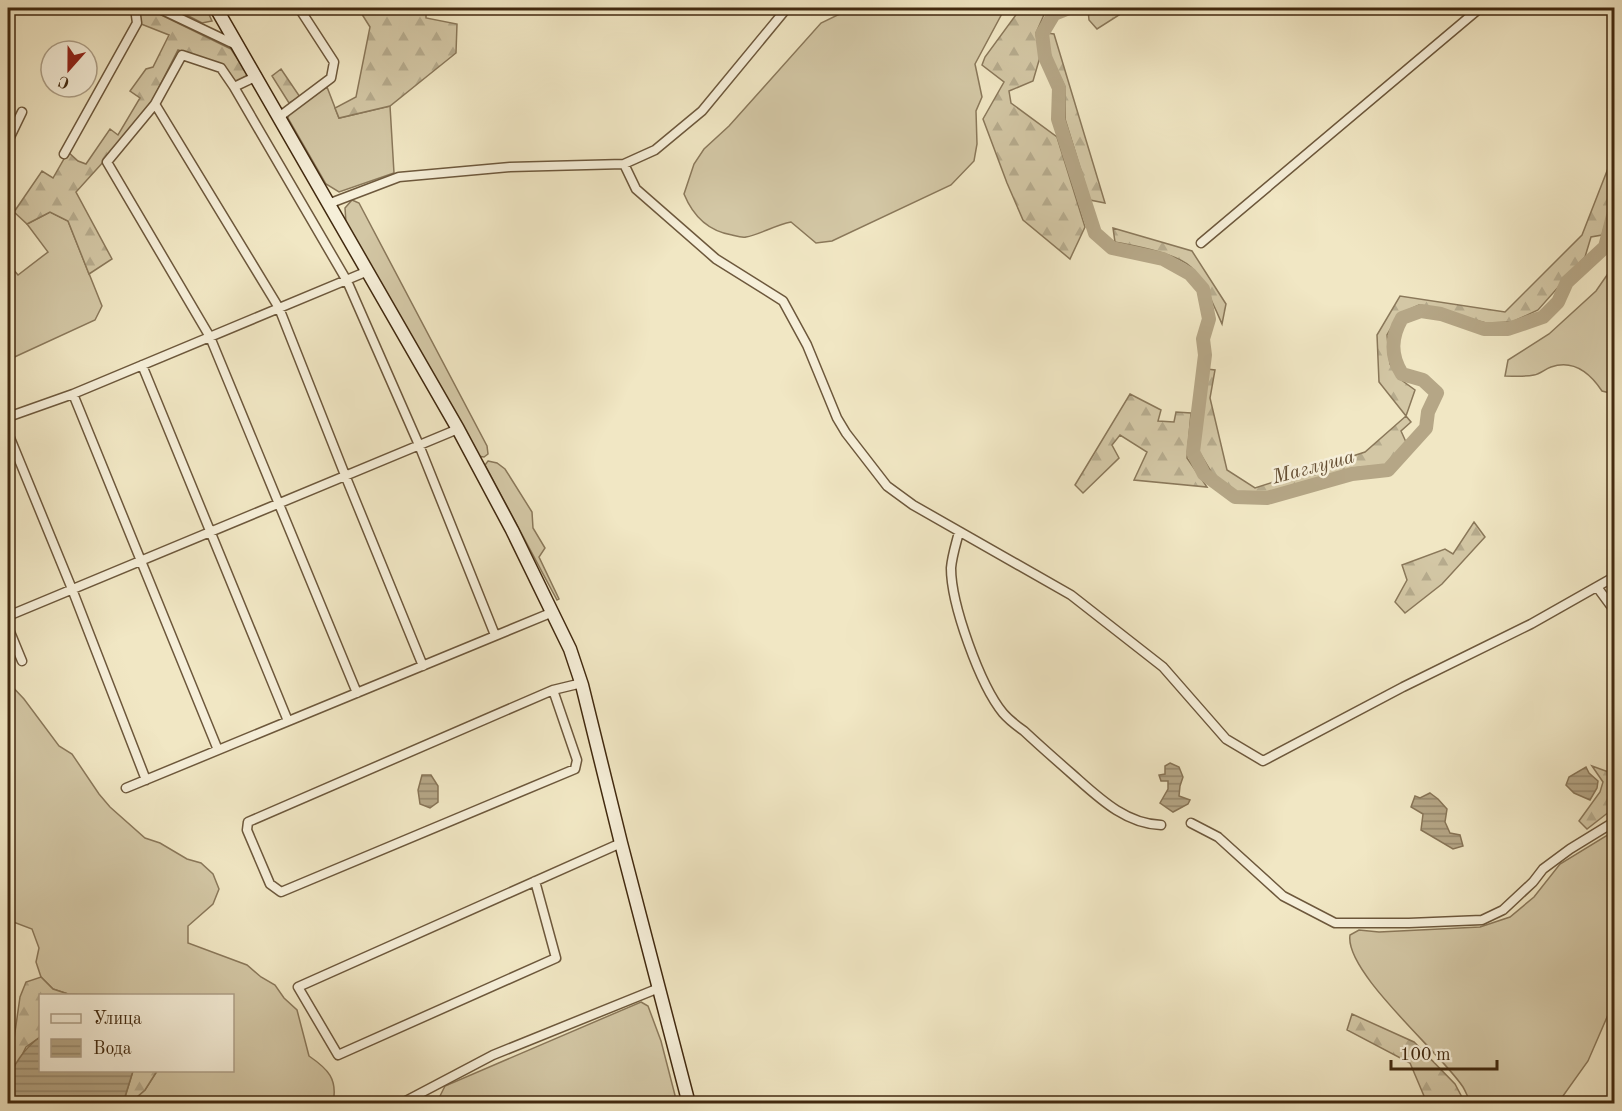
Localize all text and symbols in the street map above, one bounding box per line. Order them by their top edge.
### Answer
north arrow [39,39,99,99]
text: С [57,72,72,90]
water label: Маглуша [1269,447,1357,489]
legend [39,994,234,1072]
text: Улица [93,1010,142,1028]
scale bar [1391,1033,1498,1071]
text: Вода [93,1040,132,1058]
text: 100 m [1400,1046,1451,1064]

